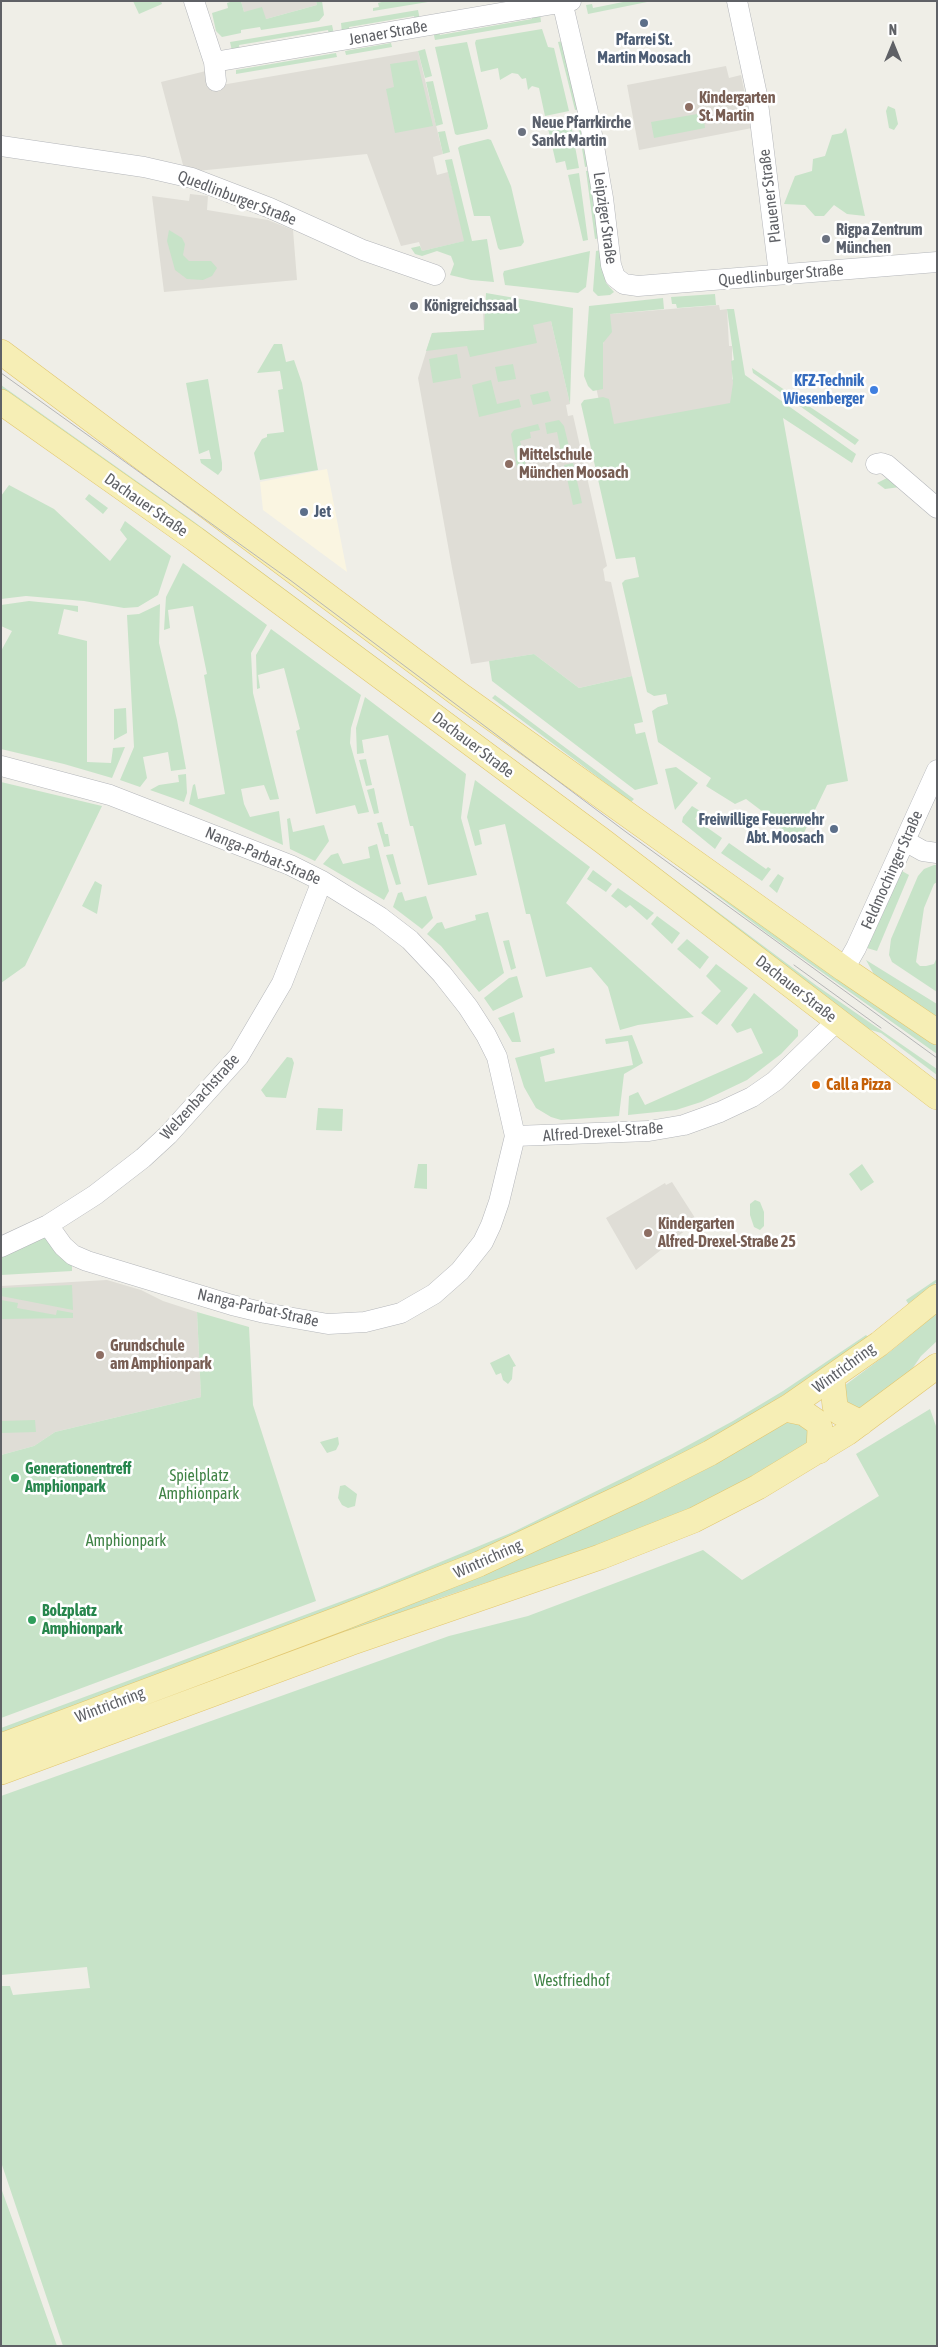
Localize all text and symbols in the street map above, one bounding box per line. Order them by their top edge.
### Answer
street label: Jenaer Straße [347,17,429,49]
marker: Pfarrei St. Martin Moosach [638,17,650,29]
north arrow [868,20,918,70]
text: N [889,22,897,38]
place label: Pfarrei St. Martin Moosach [597,30,691,68]
place label: Kindergarten St. Martin [699,88,775,126]
marker: Kindergarten St. Martin [683,101,695,113]
place label: Neue Pfarrkirche Sankt Martin [532,113,631,151]
marker: Neue Pfarrkirche Sankt Martin [516,126,528,138]
street label: Plauener Straße [755,148,785,244]
street label: Quedlinburger Straße [175,167,299,229]
street label: Leipziger Straße [589,171,621,265]
place label: Rigpa Zentrum München [836,220,923,258]
marker: Rigpa Zentrum München [820,233,832,245]
street label: Quedlinburger Straße [718,260,844,290]
place label: Königreichssaal [424,296,517,316]
marker: Königreichssaal [408,300,420,312]
place label: KFZ-Technik Wiesenberger [783,371,864,409]
marker: KFZ-Technik Wiesenberger [868,384,880,396]
place label: Mittelschule München Moosach [519,445,629,483]
marker: Mittelschule München Moosach [503,458,515,470]
street label: Dachauer Straße [101,469,191,541]
place label: Jet [314,502,331,522]
marker: Jet [298,506,310,518]
street label: Dachauer Straße [428,708,518,782]
street label: Feldmochinger Straße [857,808,927,932]
place label: Freiwillige Feuerwehr Abt. Moosach [699,810,824,848]
street label: Nanga-Parbat-Straße [202,823,324,889]
marker: Freiwillige Feuerwehr Abt. Moosach [828,823,840,835]
street label: Dachauer Straße [752,951,840,1027]
street label: Welzenbachstraße [156,1050,244,1144]
place label: Call a Pizza [826,1075,891,1095]
marker: Call a Pizza [810,1079,822,1091]
street label: Alfred-Drexel-Straße [542,1118,664,1146]
place label: Kindergarten Alfred-Drexel-Straße 25 [658,1214,796,1252]
marker: Kindergarten Alfred-Drexel-Straße 25 [642,1227,654,1239]
street label: Nanga-Parbat-Straße [195,1285,321,1331]
place label: Grundschule am Amphionpark [110,1336,212,1374]
street label: Wintrichring [809,1339,879,1397]
marker: Grundschule am Amphionpark [94,1349,106,1361]
place label: Generationentreff Amphionpark [25,1459,131,1497]
park label: Spielplatz Amphionpark [159,1466,239,1504]
marker: Generationentreff Amphionpark [9,1472,21,1484]
park label: Amphionpark [86,1531,166,1551]
street label: Wintrichring [451,1535,525,1583]
place label: Bolzplatz Amphionpark [42,1601,122,1639]
marker: Bolzplatz Amphionpark [26,1614,38,1626]
street label: Wintrichring [73,1683,147,1727]
park label: Westfriedhof [534,1971,610,1991]

